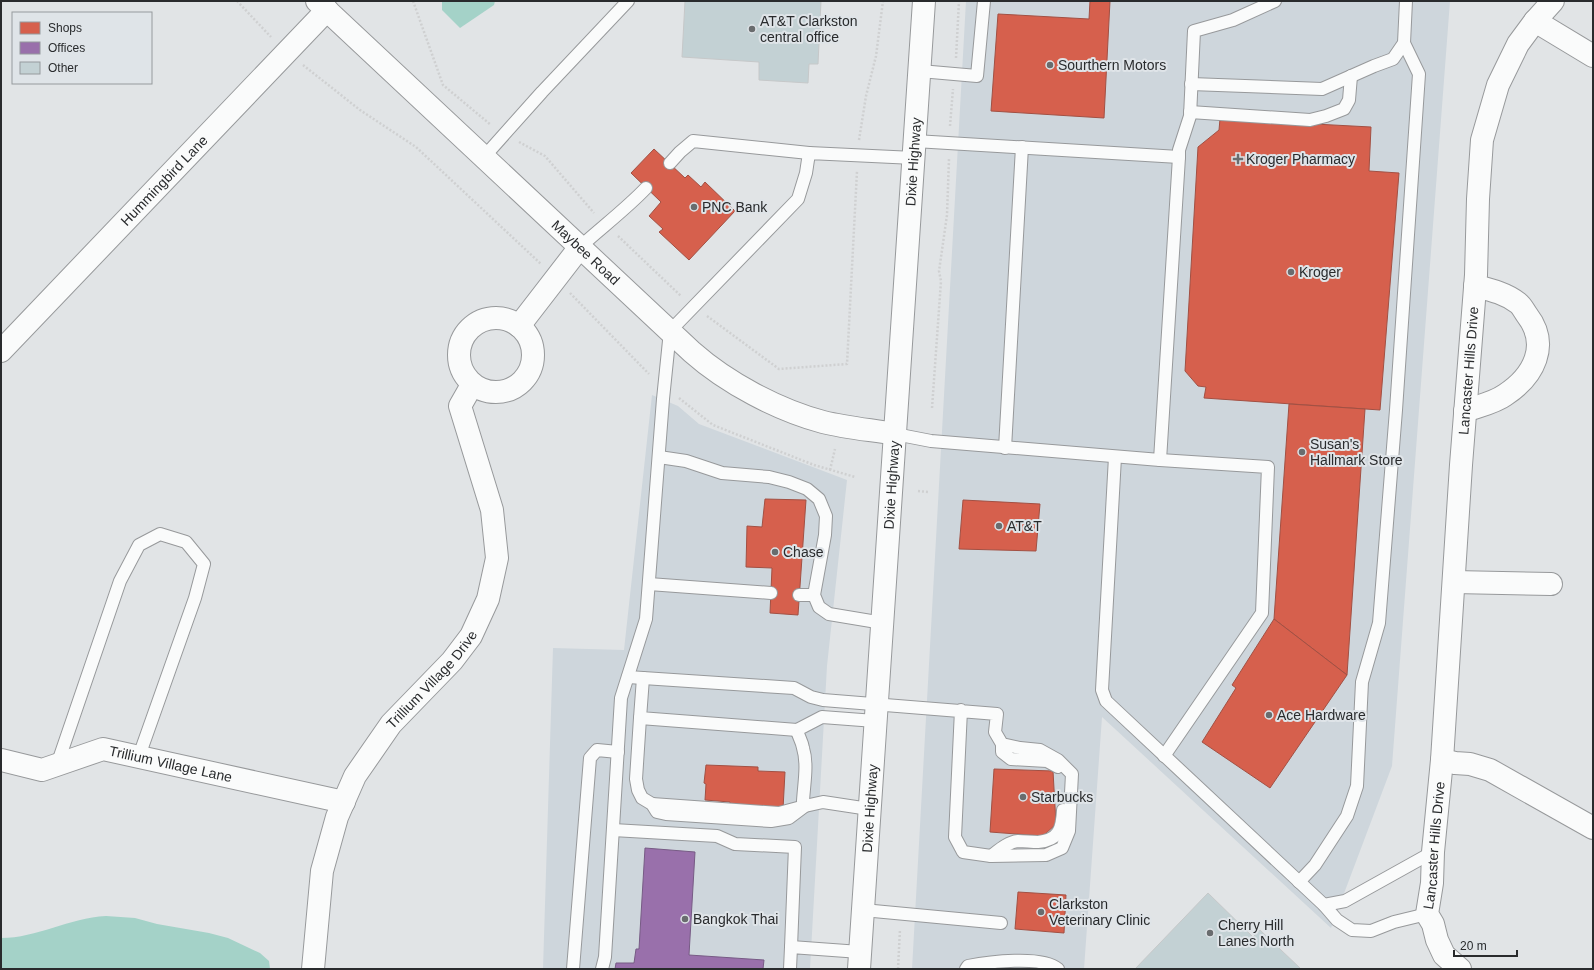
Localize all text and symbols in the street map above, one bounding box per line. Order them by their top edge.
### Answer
legend [12,12,152,84]
place label: AT&T Clarkston central office [760,13,858,45]
text: Shops [48,21,82,35]
marker: AT&T Clarkston central office [747,24,757,34]
text: Offices [48,41,85,55]
place label: Sourthern Motors [1058,57,1166,73]
marker: Sourthern Motors [1045,60,1055,70]
text: Other [48,61,78,75]
street label: Dixie Highway [902,117,924,207]
street label: Hummingbird Lane [117,132,211,229]
place label: Kroger Pharmacy [1246,151,1355,167]
marker: Kroger Pharmacy [1233,154,1243,164]
place label: PNC Bank [702,199,768,215]
marker: PNC Bank [689,202,699,212]
street label: Maybee Road [548,217,623,288]
place label: Kroger [1299,264,1341,280]
marker: Kroger [1286,267,1296,277]
street label: Lancaster Hills Drive [1455,306,1481,435]
place label: Susan's Hallmark Store [1310,436,1403,468]
street label: Dixie Highway [881,440,902,530]
marker: Susan's Hallmark Store [1297,447,1307,457]
place label: AT&T [1007,518,1042,534]
marker: AT&T [994,521,1004,531]
place label: Chase [783,544,824,560]
marker: Chase [770,547,780,557]
street label: Trillium Village Drive [383,628,480,732]
place label: Ace Hardware [1277,707,1366,723]
marker: Ace Hardware [1264,710,1274,720]
street label: Trillium Village Lane [108,743,234,785]
street label: Dixie Highway [859,764,881,853]
street label: Lancaster Hills Drive [1420,780,1448,911]
place label: Starbucks [1031,789,1093,805]
marker: Starbucks [1018,792,1028,802]
place label: Clarkston Veterinary Clinic [1049,896,1150,928]
marker: Clarkston Veterinary Clinic [1036,907,1046,917]
place label: Bangkok Thai [693,911,778,927]
marker: Bangkok Thai [680,914,690,924]
place label: Cherry Hill Lanes North [1218,917,1294,949]
marker: Cherry Hill Lanes North [1205,928,1215,938]
scale bar [1454,932,1517,958]
text: 20 m [1460,939,1487,953]

